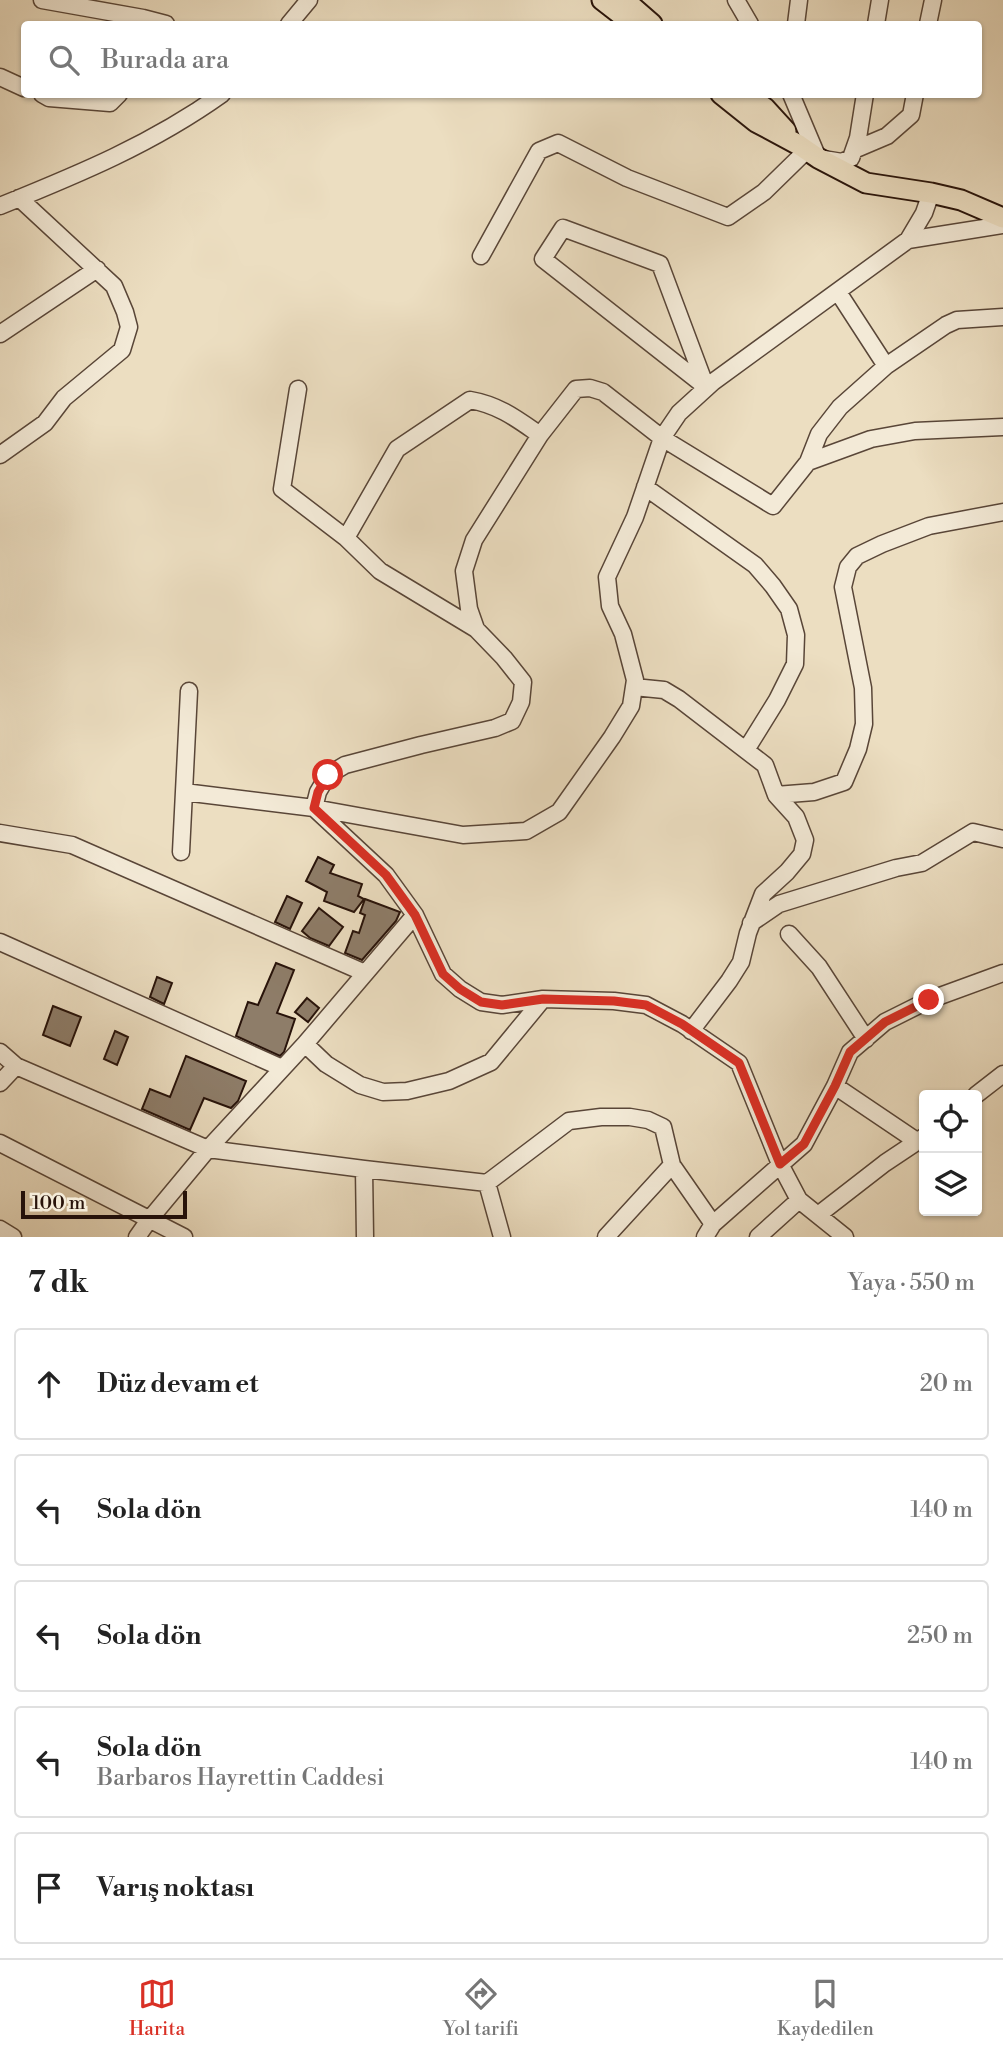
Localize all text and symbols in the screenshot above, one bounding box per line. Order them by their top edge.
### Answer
search box [21,21,982,98]
icon: search [45,41,83,79]
text: Burada ara [101,44,229,76]
route start [312,759,343,790]
route end [913,984,944,1015]
map controls [919,1090,982,1216]
button: locate [919,1090,982,1153]
button: layers [919,1153,982,1216]
scale bar [21,1188,187,1220]
text: 100 m [32,1191,85,1215]
text: 7 dk [28,1264,88,1302]
text: Yaya · 550 m [848,1269,975,1297]
icon: ahead [30,1365,68,1403]
text: Düz devam et [97,1368,259,1400]
text: 20 m [920,1370,973,1398]
icon: left [30,1491,68,1529]
text: Sola dön [97,1494,202,1526]
text: 140 m [910,1496,973,1524]
icon: left [30,1617,68,1655]
text: Sola dön [97,1620,202,1652]
text: 250 m [907,1622,973,1650]
text: Sola dön [97,1732,202,1764]
icon: left [30,1743,68,1781]
text: 140 m [910,1748,973,1776]
text: Barbaros Hayrettin Caddesi [97,1764,384,1792]
icon: arrive [30,1869,68,1907]
text: Varış noktası [97,1872,254,1904]
tab: Harita [129,1975,185,2041]
tab: Yol tarifi [443,1975,519,2041]
tab: Kaydedilen [777,1975,874,2041]

